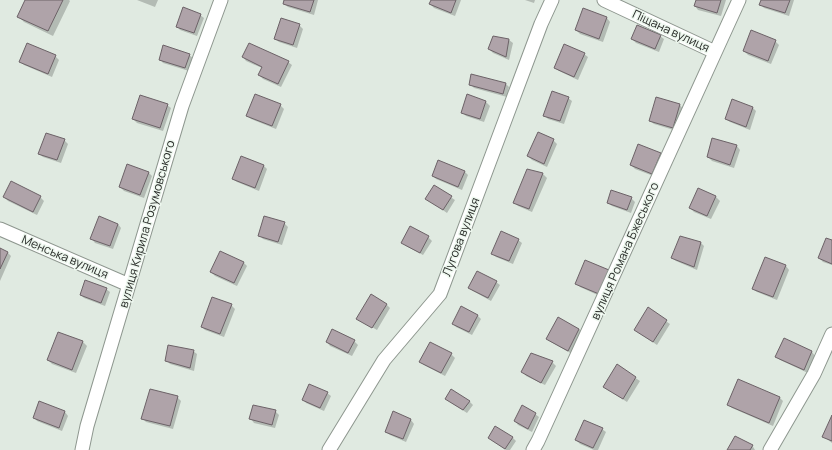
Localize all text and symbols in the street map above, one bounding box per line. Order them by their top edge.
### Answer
street label: Піщана вулиця [630,5,713,56]
street label: вулиця Кирила Розумовського [114,138,179,310]
street label: вулиця Романа Бжеського [586,179,663,322]
street label: Лугова вулиця [438,195,483,279]
street label: Менська вулиця [19,231,111,282]

